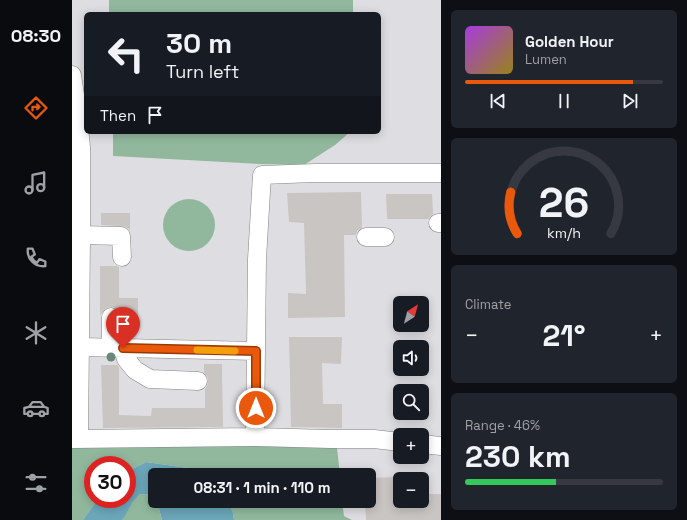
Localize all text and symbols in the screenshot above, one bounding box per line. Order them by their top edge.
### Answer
text: 08:30 [11,24,61,47]
text: 30 m [166,25,232,61]
icon: left [100,28,152,80]
text: Golden Hour [525,32,614,51]
text: Lumen [525,51,567,68]
text: Turn left [166,60,239,83]
icon: previous [487,90,509,112]
icon: pause [553,90,575,112]
icon: next [619,90,641,112]
icon: directions [22,94,50,122]
icon: arrive [144,104,166,126]
text: Then [100,106,136,125]
icon: music [22,169,50,197]
text: 26 [539,176,589,229]
text: km/h [547,224,581,242]
icon: phone [22,244,50,272]
north arrow [393,296,429,332]
map controls [393,296,429,508]
text: Climate [465,296,511,313]
pin [106,307,140,348]
icon: arrive [112,313,134,335]
text: 21° [542,316,586,355]
icon: climate [22,319,50,347]
text: − [465,321,479,349]
text: + [649,321,663,349]
button: sound [393,340,429,376]
button: search [393,384,429,420]
position arrow [235,387,277,429]
icon: car [22,394,50,422]
text: Range · 46% [465,417,540,434]
button: + [393,428,429,464]
text: 230 km [465,437,571,476]
speed limit sign: 30 [84,456,136,508]
icon: filters [22,469,50,497]
button: − [393,472,429,508]
text: 08:31 · 1 min · 110 m [193,478,331,497]

